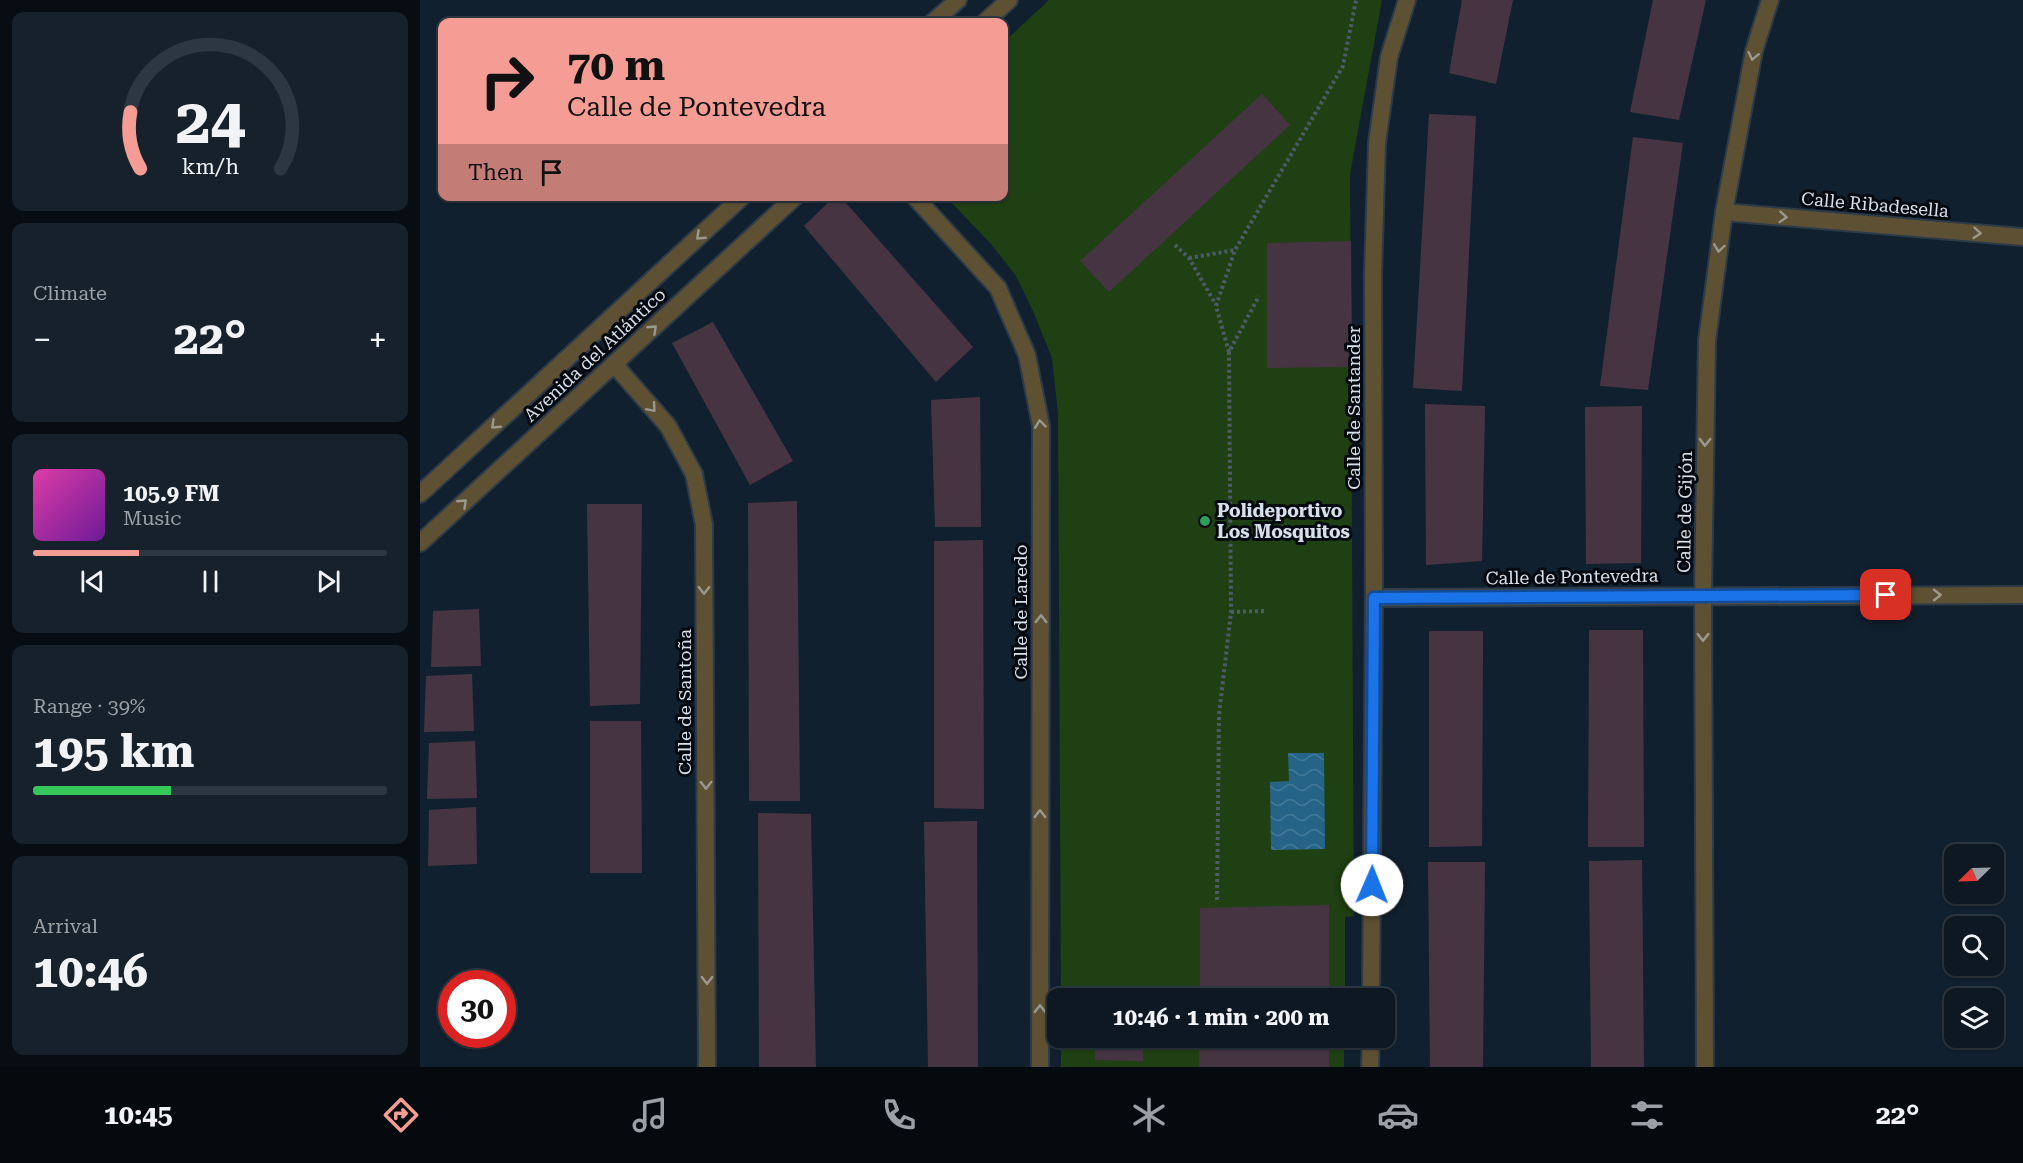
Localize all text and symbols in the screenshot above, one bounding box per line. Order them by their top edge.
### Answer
text: 70 m [567,41,665,90]
icon: right [468,42,546,120]
one-way arrow [1748,51,1761,61]
text: 24 [175,85,245,158]
text: Calle de Pontevedra [567,91,826,123]
text: km/h [181,154,239,179]
icon: arrive [535,156,568,189]
text: Then [468,160,523,185]
street label: Calle Ribadesella [1800,188,1950,221]
one-way arrow [1778,210,1787,223]
one-way arrow [1972,226,1982,239]
one-way arrow [696,229,707,240]
one-way arrow [1714,243,1726,253]
text: Climate [33,281,107,305]
street label: Avenida del Atlántico [519,283,670,426]
text: 22° [174,312,246,365]
text: − [33,320,51,359]
text: + [369,320,387,359]
one-way arrow [646,325,657,336]
street label: Calle de Santander [1343,326,1364,490]
one-way arrow [645,402,656,412]
one-way arrow [491,418,501,429]
one-way arrow [1034,419,1046,428]
one-way arrow [1699,438,1712,447]
street label: Calle de Gijón [1673,450,1696,573]
text: 105.9 FM [123,481,220,506]
one-way arrow [456,499,467,510]
place label: Polideportivo Los Mosquitos [1217,500,1350,542]
text: Music [123,506,182,530]
marker: Polideportivo Los Mosquitos [1198,514,1212,528]
street label: Calle de Laredo [1010,544,1031,680]
street label: Calle de Pontevedra [1485,564,1659,589]
icon: previous [76,565,109,598]
icon: pause [194,565,227,598]
icon: next [312,565,345,598]
pin [1860,569,1911,620]
icon: arrive [1869,578,1902,611]
one-way arrow [698,585,710,594]
one-way arrow [1932,589,1941,601]
one-way arrow [1035,614,1047,623]
street label: Calle de Santoña [674,629,695,775]
one-way arrow [1697,633,1709,642]
text: Range · 39% [33,694,145,718]
text: 195 km [33,725,194,778]
one-way arrow [699,780,712,789]
one-way arrow [1034,809,1046,818]
north arrow [1944,844,2004,904]
map controls [1944,844,2004,1048]
position arrow [1340,853,1404,917]
text: Arrival [33,914,98,938]
button: search [1944,916,2004,976]
text: 10:46 [33,945,148,998]
speed limit sign: 30 [438,970,516,1048]
one-way arrow [701,975,713,984]
button: layers [1944,988,2004,1048]
one-way arrow [1034,1004,1046,1013]
text: 10:46 · 1 min · 200 m [1112,1005,1330,1030]
icon: directions [380,1094,422,1136]
icon: music [629,1094,671,1136]
icon: phone [878,1094,920,1136]
icon: climate [1128,1094,1170,1136]
icon: car [1377,1094,1419,1136]
icon: filters [1626,1094,1668,1136]
text: 10:45 [104,1099,173,1131]
text: 22° [1876,1099,1919,1131]

